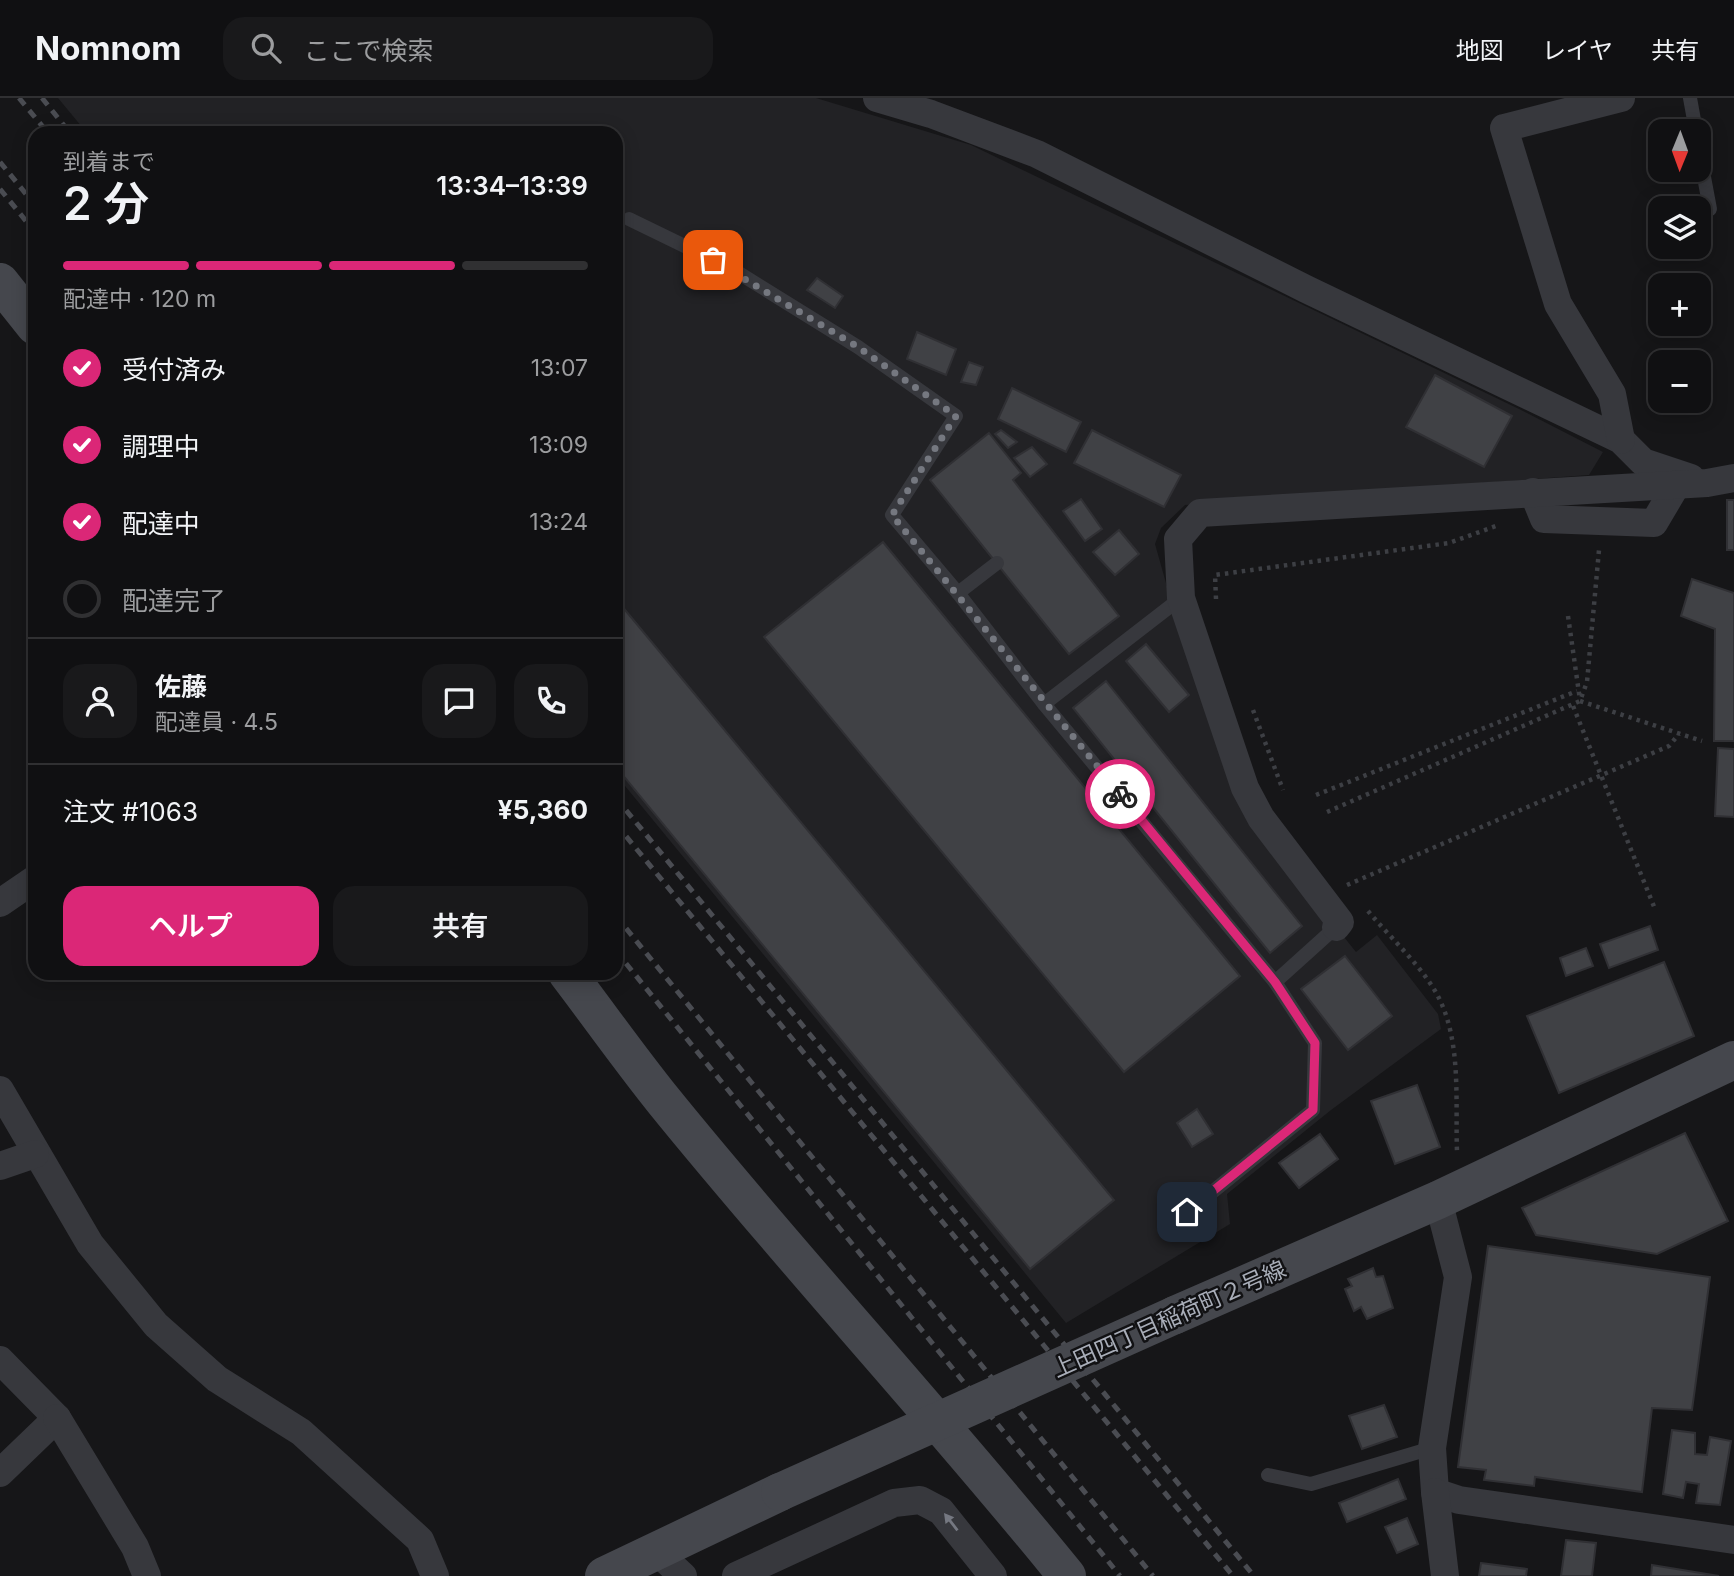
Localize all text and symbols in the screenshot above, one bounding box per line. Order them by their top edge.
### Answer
search box [223,17,713,80]
text: Nomnom [35,28,181,68]
icon: search [247,29,285,67]
text: ここで検索 [303,35,433,66]
text: 地図 [1456,36,1504,65]
text: レイヤ [1542,36,1613,65]
text: 共有 [1651,36,1699,65]
north arrow [1648,119,1712,182]
map controls [1648,119,1711,413]
text: 到着まで [63,148,155,176]
text: 13:34–13:39 [436,170,588,201]
text: 2 分 [63,175,149,231]
button: layers [1648,196,1711,259]
pin [683,230,743,290]
icon: bag [694,241,732,279]
button: + [1648,273,1711,336]
text: 配達中 · 120 m [63,285,216,313]
icon: check [63,349,101,387]
button: − [1648,350,1711,413]
text: 受付済み [122,354,226,385]
text: 13:07 [531,354,588,382]
icon: check [63,426,101,464]
text: 調理中 [122,431,200,462]
text: 13:09 [529,431,588,459]
icon: check [63,503,101,541]
text: 配達中 [122,508,200,539]
text: 13:24 [529,508,588,536]
text: 配達完了 [122,585,226,616]
button: person [63,664,137,738]
button: chat [422,664,496,738]
button: phone [514,664,588,738]
text: 佐藤 [155,671,207,702]
text: 配達員 · 4.5 [155,708,278,736]
courier [1085,759,1155,829]
icon: bike [1101,775,1139,813]
text: ¥5,360 [498,794,588,825]
text: 注文 #1063 [63,796,198,827]
button: ヘルプ [63,886,319,966]
button: 共有 [333,886,588,966]
pin [1157,1182,1217,1242]
icon: home [1168,1193,1206,1231]
street label: 上田四丁目稲荷町２号線 [1048,1255,1290,1383]
one-way arrow [943,1514,958,1532]

